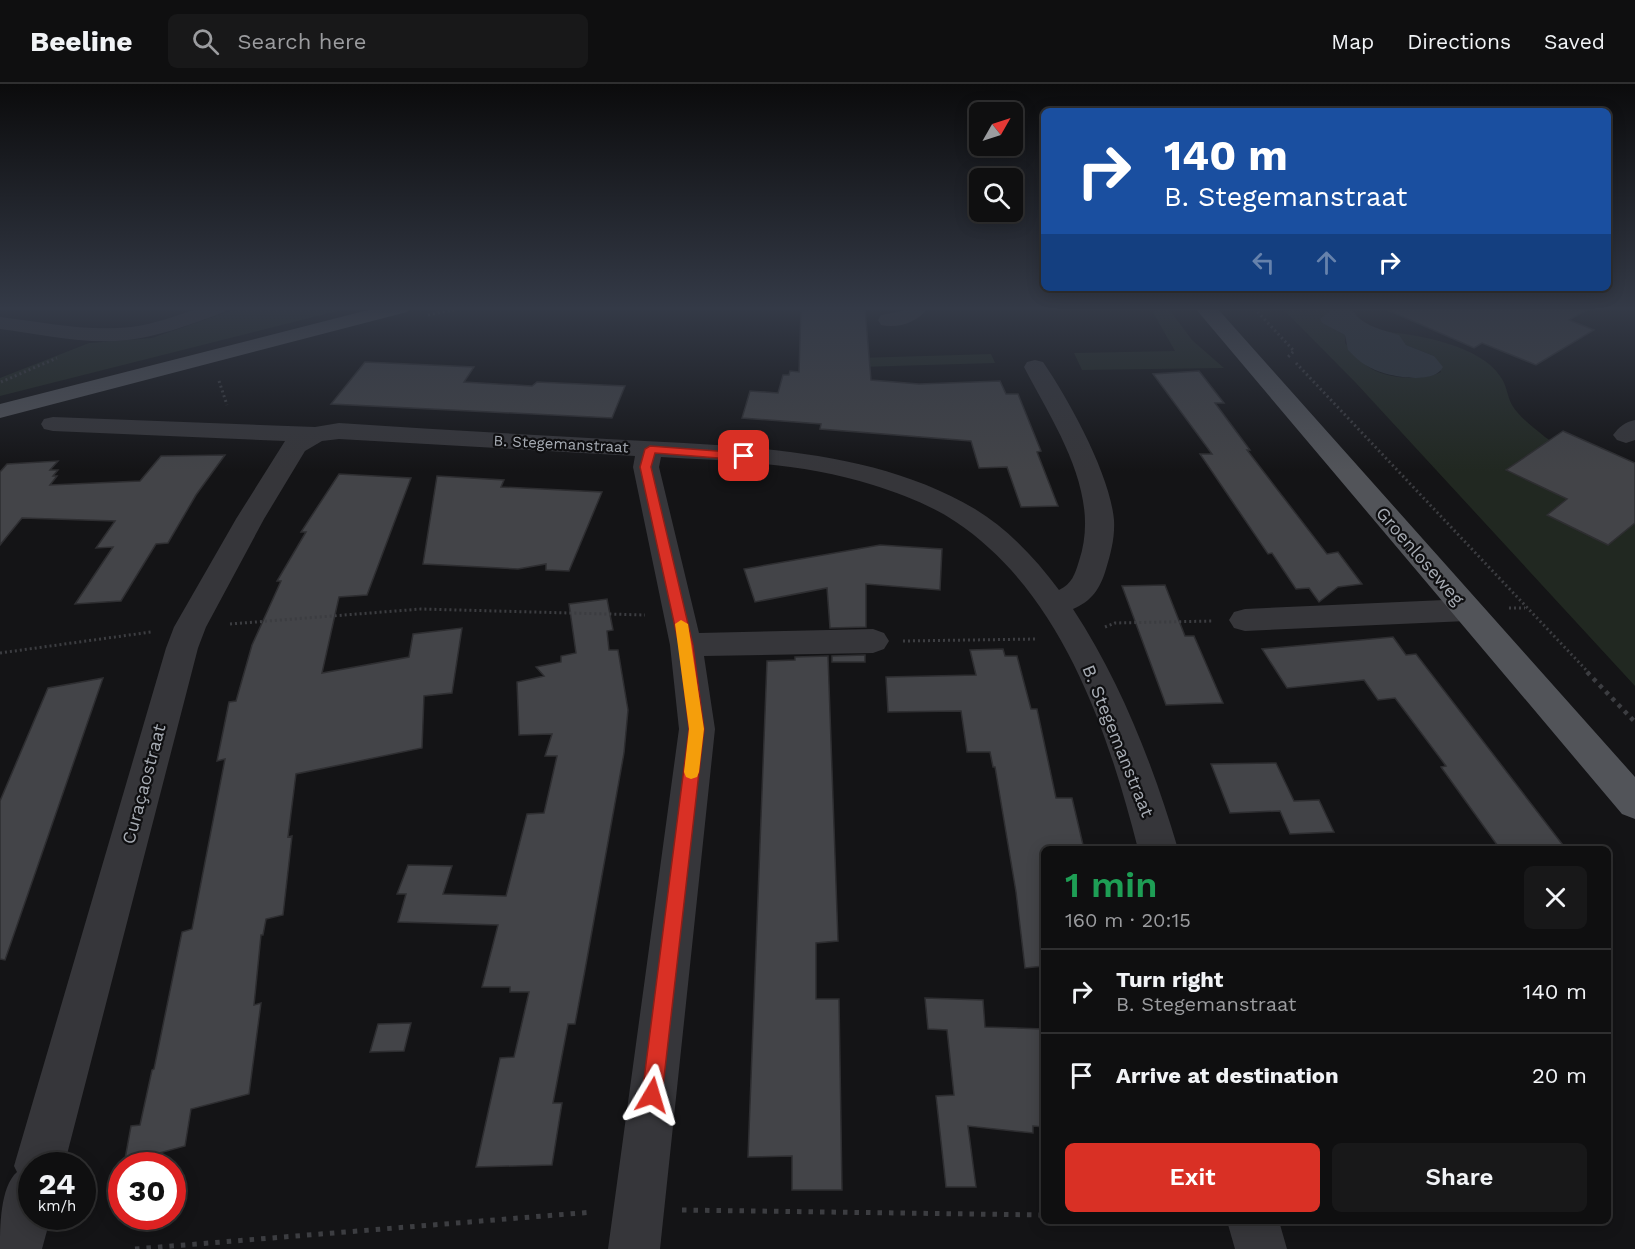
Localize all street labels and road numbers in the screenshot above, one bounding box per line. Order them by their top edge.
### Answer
street label: B. Stegemanstraat [493,431,630,457]
street label: Groenloseweg [1372,502,1469,609]
street label: B. Stegemanstraat [1078,662,1159,820]
street label: Curaçaostraat [117,721,170,846]

